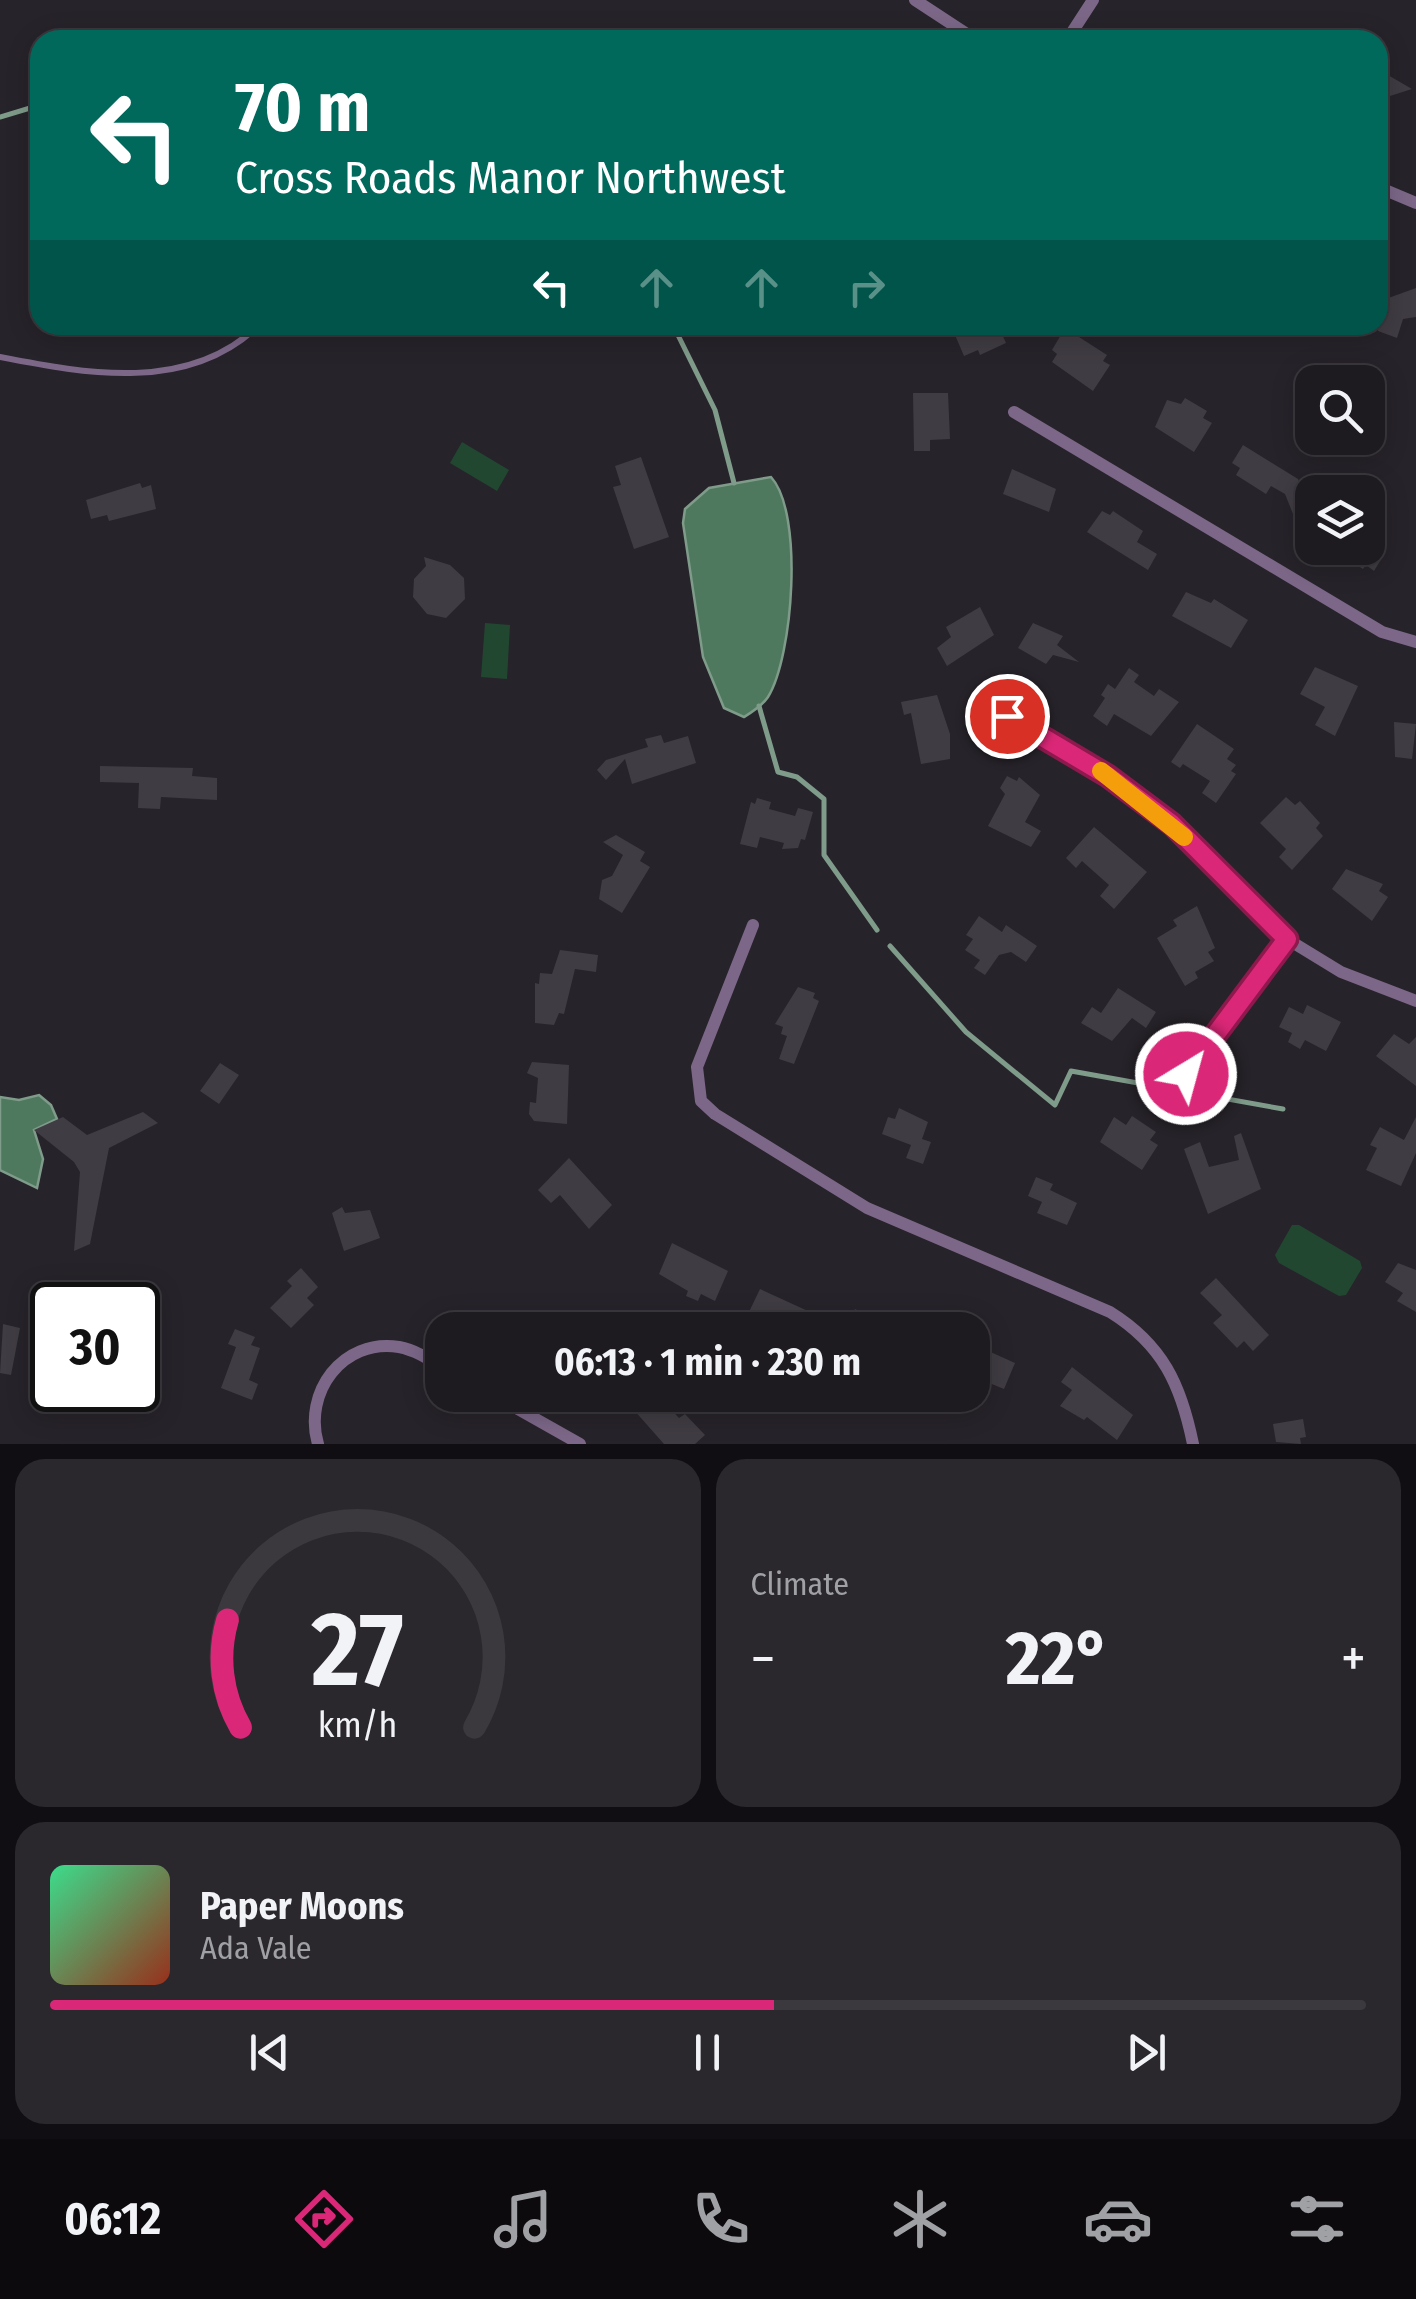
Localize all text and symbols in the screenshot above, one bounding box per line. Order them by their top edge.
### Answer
text: 70 m [235,66,370,150]
icon: left [70,70,200,200]
text: Cross Roads Manor Northwest [235,151,785,205]
icon: left [524,260,579,315]
icon: ahead [629,260,684,315]
icon: ahead [734,260,789,315]
icon: right [839,260,894,315]
map controls [1295,365,1385,565]
button: search [1295,365,1385,455]
button: layers [1295,475,1385,565]
pin [965,674,1050,759]
icon: arrive [980,689,1035,744]
position arrow [1134,1022,1238,1126]
speed limit sign: 30 [30,1282,160,1412]
text: 06:13 · 1 min · 230 m [554,1339,861,1385]
text: Climate [751,1565,849,1603]
text: 27 [311,1588,404,1713]
text: 22° [1006,1614,1110,1704]
text: − [751,1626,775,1692]
text: + [1341,1626,1366,1692]
text: km/h [318,1704,398,1746]
text: Paper Moons [200,1883,404,1929]
text: Ada Vale [200,1929,312,1967]
icon: previous [242,2025,297,2080]
icon: pause [680,2025,735,2080]
icon: next [1119,2025,1174,2080]
icon: directions [289,2184,359,2254]
icon: music [488,2184,558,2254]
icon: phone [686,2184,756,2254]
icon: climate [885,2184,955,2254]
icon: car [1083,2184,1153,2254]
icon: filters [1282,2184,1352,2254]
text: 06:12 [64,2192,161,2246]

